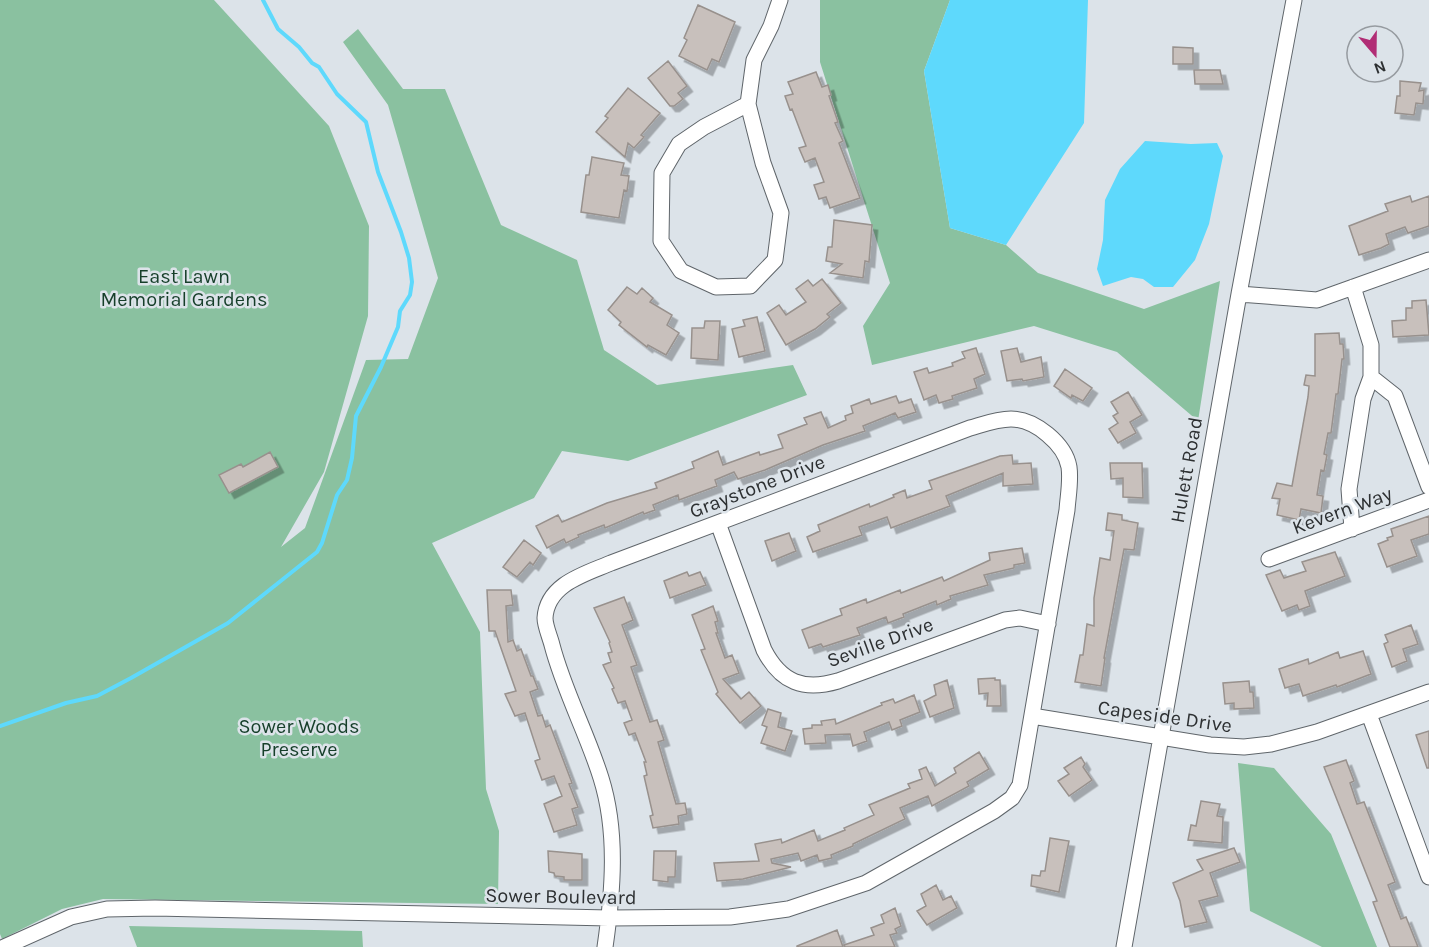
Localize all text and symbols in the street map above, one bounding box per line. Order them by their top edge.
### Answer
north arrow [1345,24,1405,84]
text: N [1371,57,1389,79]
park label: East Lawn Memorial Gardens [100,265,268,311]
street label: Hulett Road [1166,415,1207,525]
street label: Graystone Drive [686,450,828,523]
street label: Kevern Way [1289,482,1395,539]
street label: Seville Drive [824,613,936,672]
street label: Capeside Drive [1096,696,1234,737]
park label: Sower Woods Preserve [238,715,360,761]
street label: Sower Boulevard [485,884,637,909]

